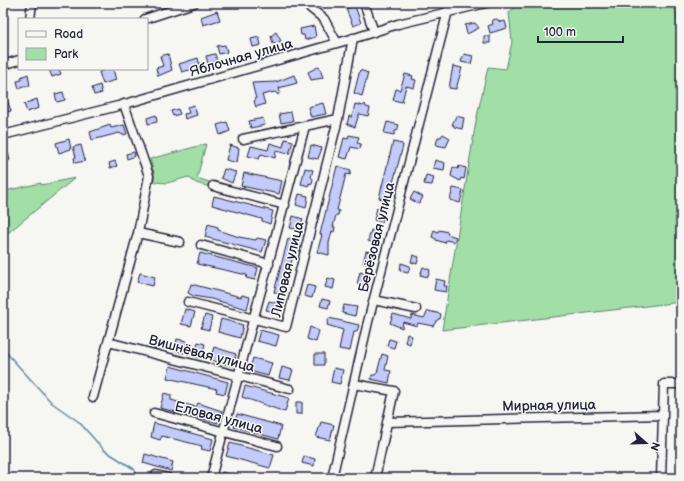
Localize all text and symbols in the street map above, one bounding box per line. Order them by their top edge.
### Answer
legend [18,18,148,70]
scale bar [538,18,623,44]
text: 100 m [544,25,576,40]
text: Road [54,27,83,42]
street label: Яблочная улица [188,34,295,80]
text: Park [54,47,78,62]
street label: Берёзовая улица [355,180,399,294]
street label: Липовая улица [267,219,308,320]
street label: Вишнёвая улица [147,331,257,376]
street label: Мирная улица [502,396,597,415]
street label: Еловая улица [173,398,265,438]
north arrow [626,423,666,463]
text: N [647,440,662,452]

